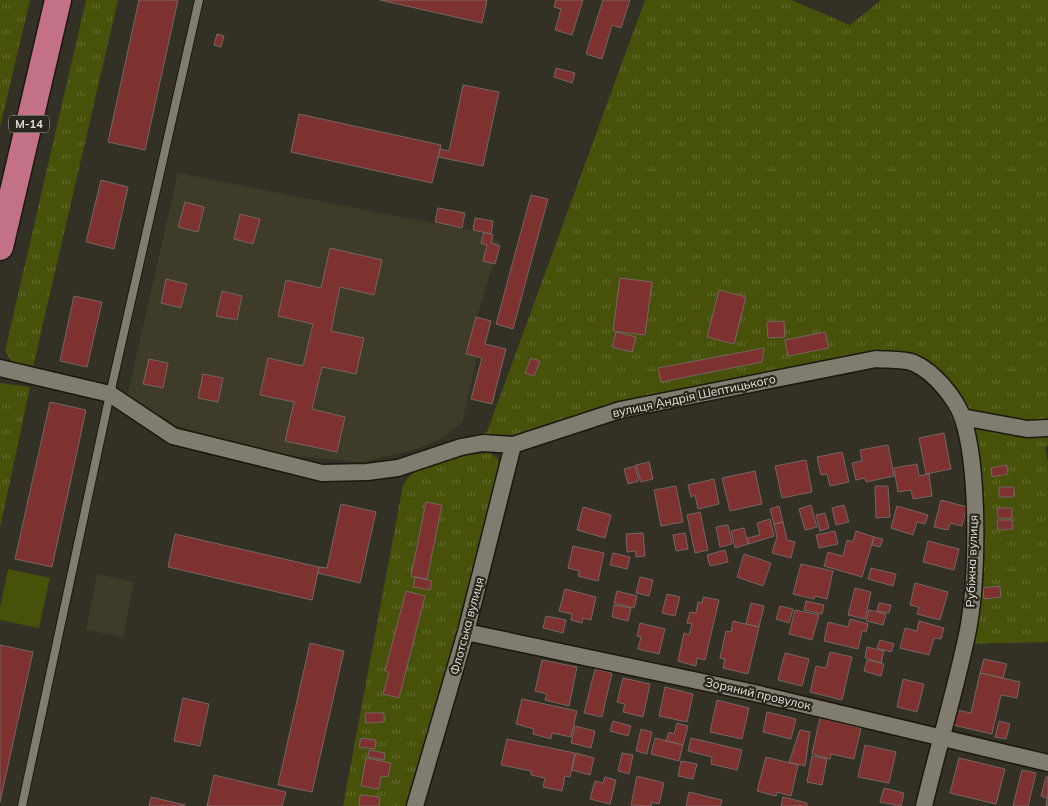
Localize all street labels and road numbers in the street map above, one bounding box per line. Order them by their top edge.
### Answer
road number: М-14 [9,116,49,132]
street label: вулиця Андрія Шептицького [611,371,777,420]
street label: Рубіжна вулиця [962,514,981,607]
street label: Флотська вулиця [446,575,487,676]
street label: Зоряний провулок [704,674,813,713]

